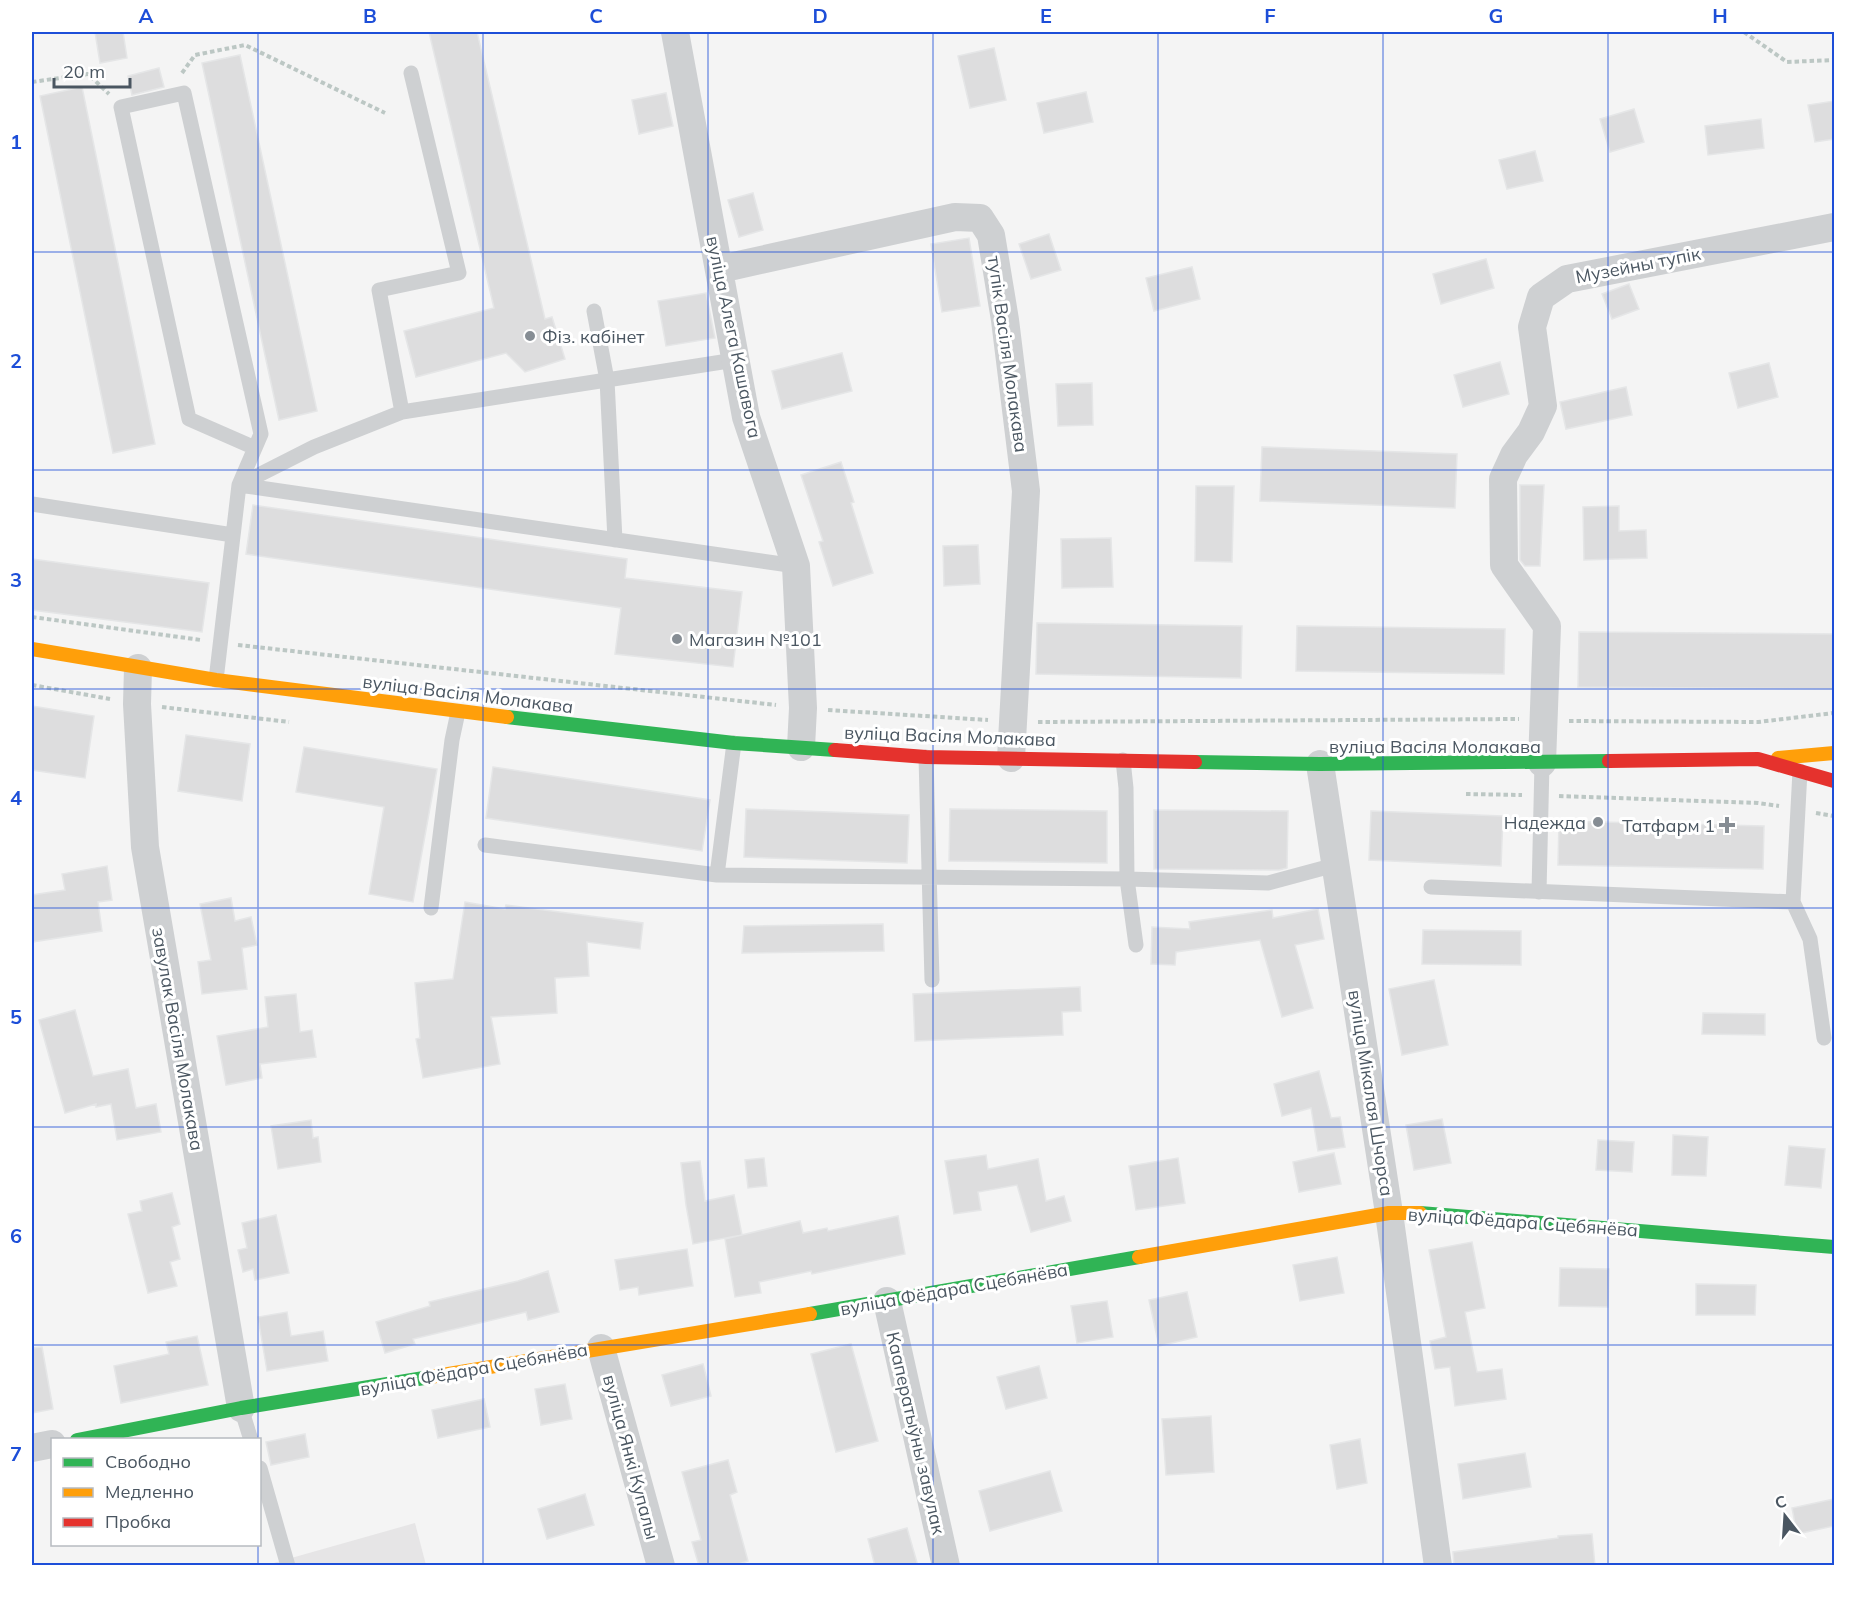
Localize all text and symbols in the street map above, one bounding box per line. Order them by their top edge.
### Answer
text: A [139,3,154,28]
text: B [363,3,377,28]
text: C [589,3,603,28]
text: D [812,3,828,28]
text: E [1040,3,1052,28]
text: F [1264,3,1276,28]
text: G [1489,3,1503,28]
text: H [1712,3,1728,28]
scale bar [54,51,130,89]
text: 20 m [63,60,105,83]
text: 1 [10,129,22,154]
street label: вуліца Алега Кашавога [701,234,767,440]
street label: Музейны тупік [1574,242,1703,288]
street label: тупік Васіля Молакава [983,254,1033,454]
place label: Фіз. кабінет [542,325,645,348]
marker: Фіз. кабінет [523,329,537,343]
text: 2 [10,348,22,373]
text: 3 [10,567,22,592]
place label: Магазин №101 [689,628,822,651]
marker: Магазин №101 [670,632,684,646]
street label: вуліца Васіля Молакава [361,670,575,718]
street label: вуліца Васіля Молакава [844,721,1056,751]
street label: вуліца Васіля Молакава [1329,735,1541,758]
text: 4 [10,785,22,810]
place label: Надежда [1504,811,1586,834]
place label: Татфарм 1 [1622,814,1715,837]
marker: Надежда [1591,815,1605,829]
marker: Татфарм 1 [1720,818,1734,832]
street label: завулак Васіля Молакава [147,926,209,1152]
street label: вуліца Мікалая Шчорса [1343,988,1399,1198]
text: 5 [10,1004,22,1029]
street label: вуліца Фёдара Сцебянёва [1407,1202,1639,1242]
text: 6 [10,1223,22,1248]
street label: вуліца Фёдара Сцебянёва [838,1258,1070,1320]
street label: Кааператыўны завулак [881,1329,951,1537]
street label: вуліца Фёдара Сцебянёва [358,1338,590,1400]
street label: вуліца Янкі Купалы [598,1372,664,1542]
legend [51,1438,261,1546]
text: 7 [10,1441,22,1466]
text: Свободно [105,1450,191,1473]
text: Медленно [105,1480,194,1503]
north arrow [1755,1486,1815,1546]
text: С [1772,1490,1789,1513]
text: Пробка [105,1510,171,1533]

